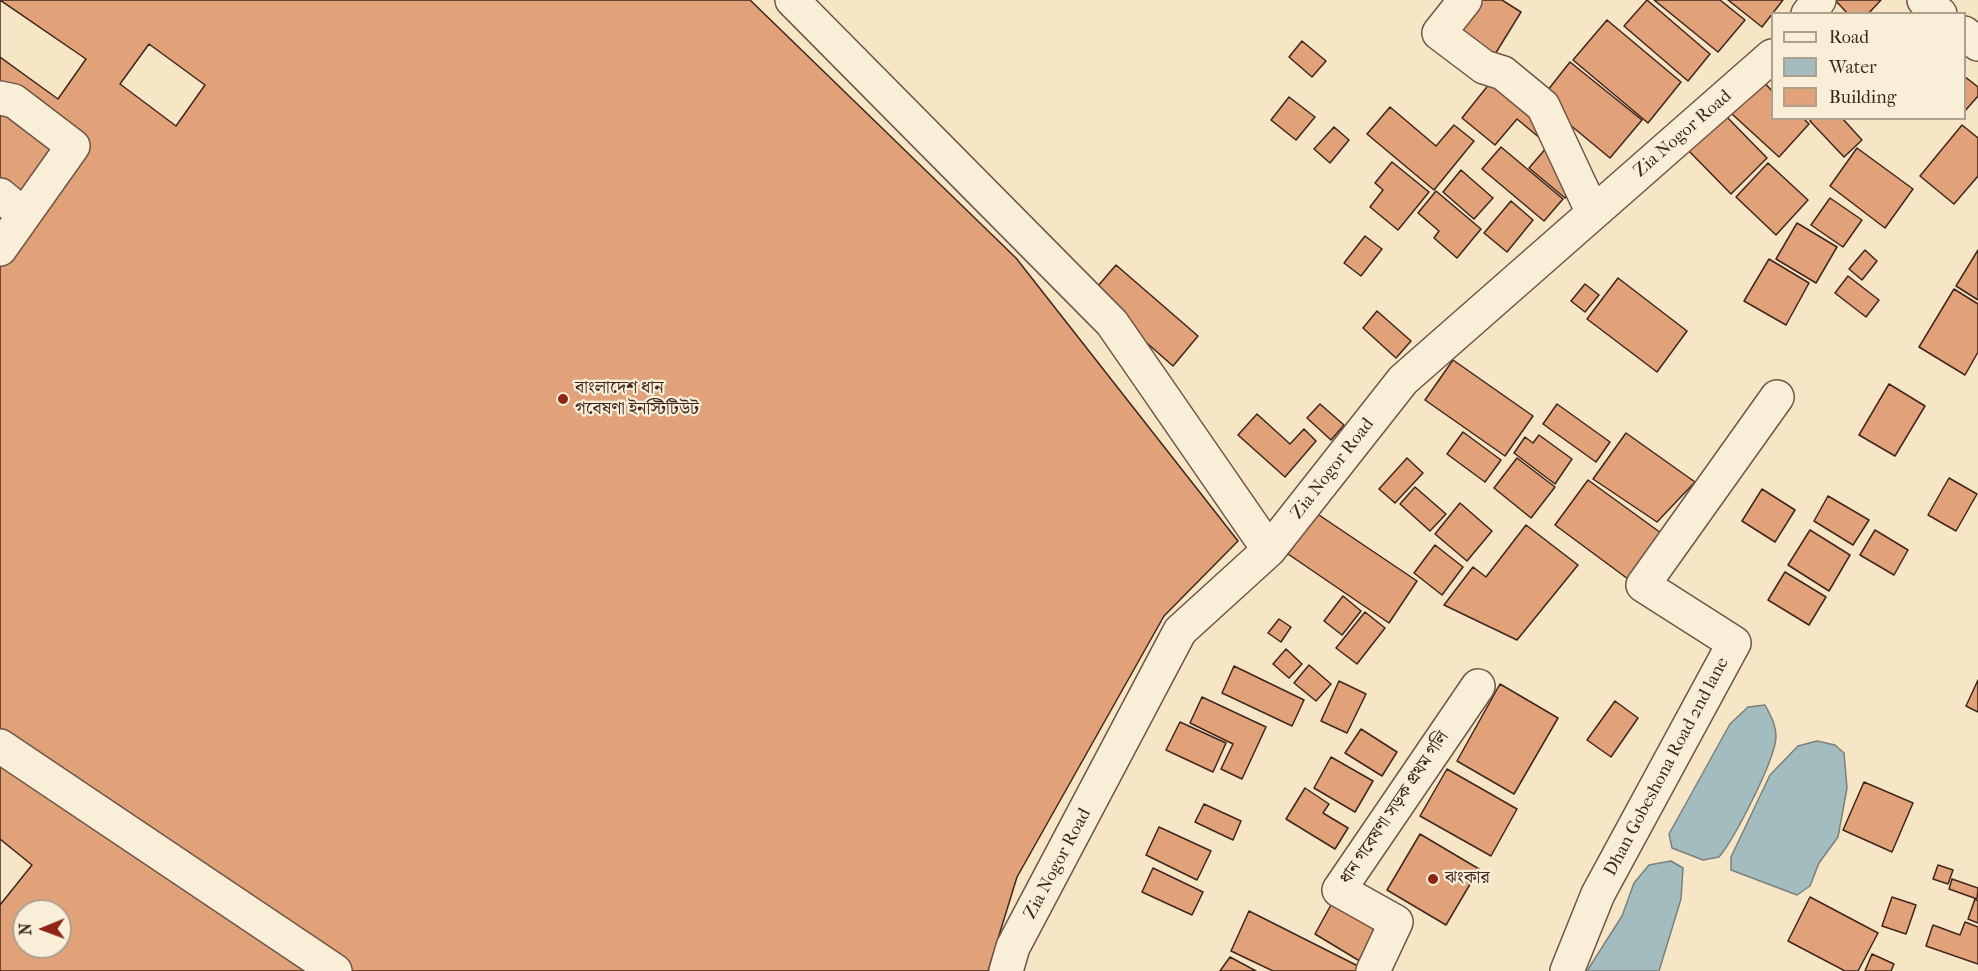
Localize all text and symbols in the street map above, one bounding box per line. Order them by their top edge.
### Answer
legend [1771,12,1966,120]
text: Road [1829,27,1869,48]
text: Water [1829,57,1877,78]
street label: Zia Nogor Road [1630,86,1736,182]
text: Building [1829,87,1896,108]
place label: বাংলাদেশ ধান গবেষণা ইনস্টিটিউট [575,378,699,420]
marker: বাংলাদেশ ধান গবেষণা ইনস্টিটিউট [556,392,570,406]
street label: Zia Nogor Road [1287,414,1379,524]
street label: Dhan Gobeshona Road 2nd lane [1600,654,1734,880]
street label: ধান গবেষণা সড়ক প্রথম গলি [1336,727,1454,889]
street label: Zia Nogor Road [1020,805,1096,923]
place label: ঝংকার [1445,868,1490,890]
marker: ঝংকার [1426,872,1440,886]
north arrow [12,899,72,959]
text: N [16,923,35,936]

